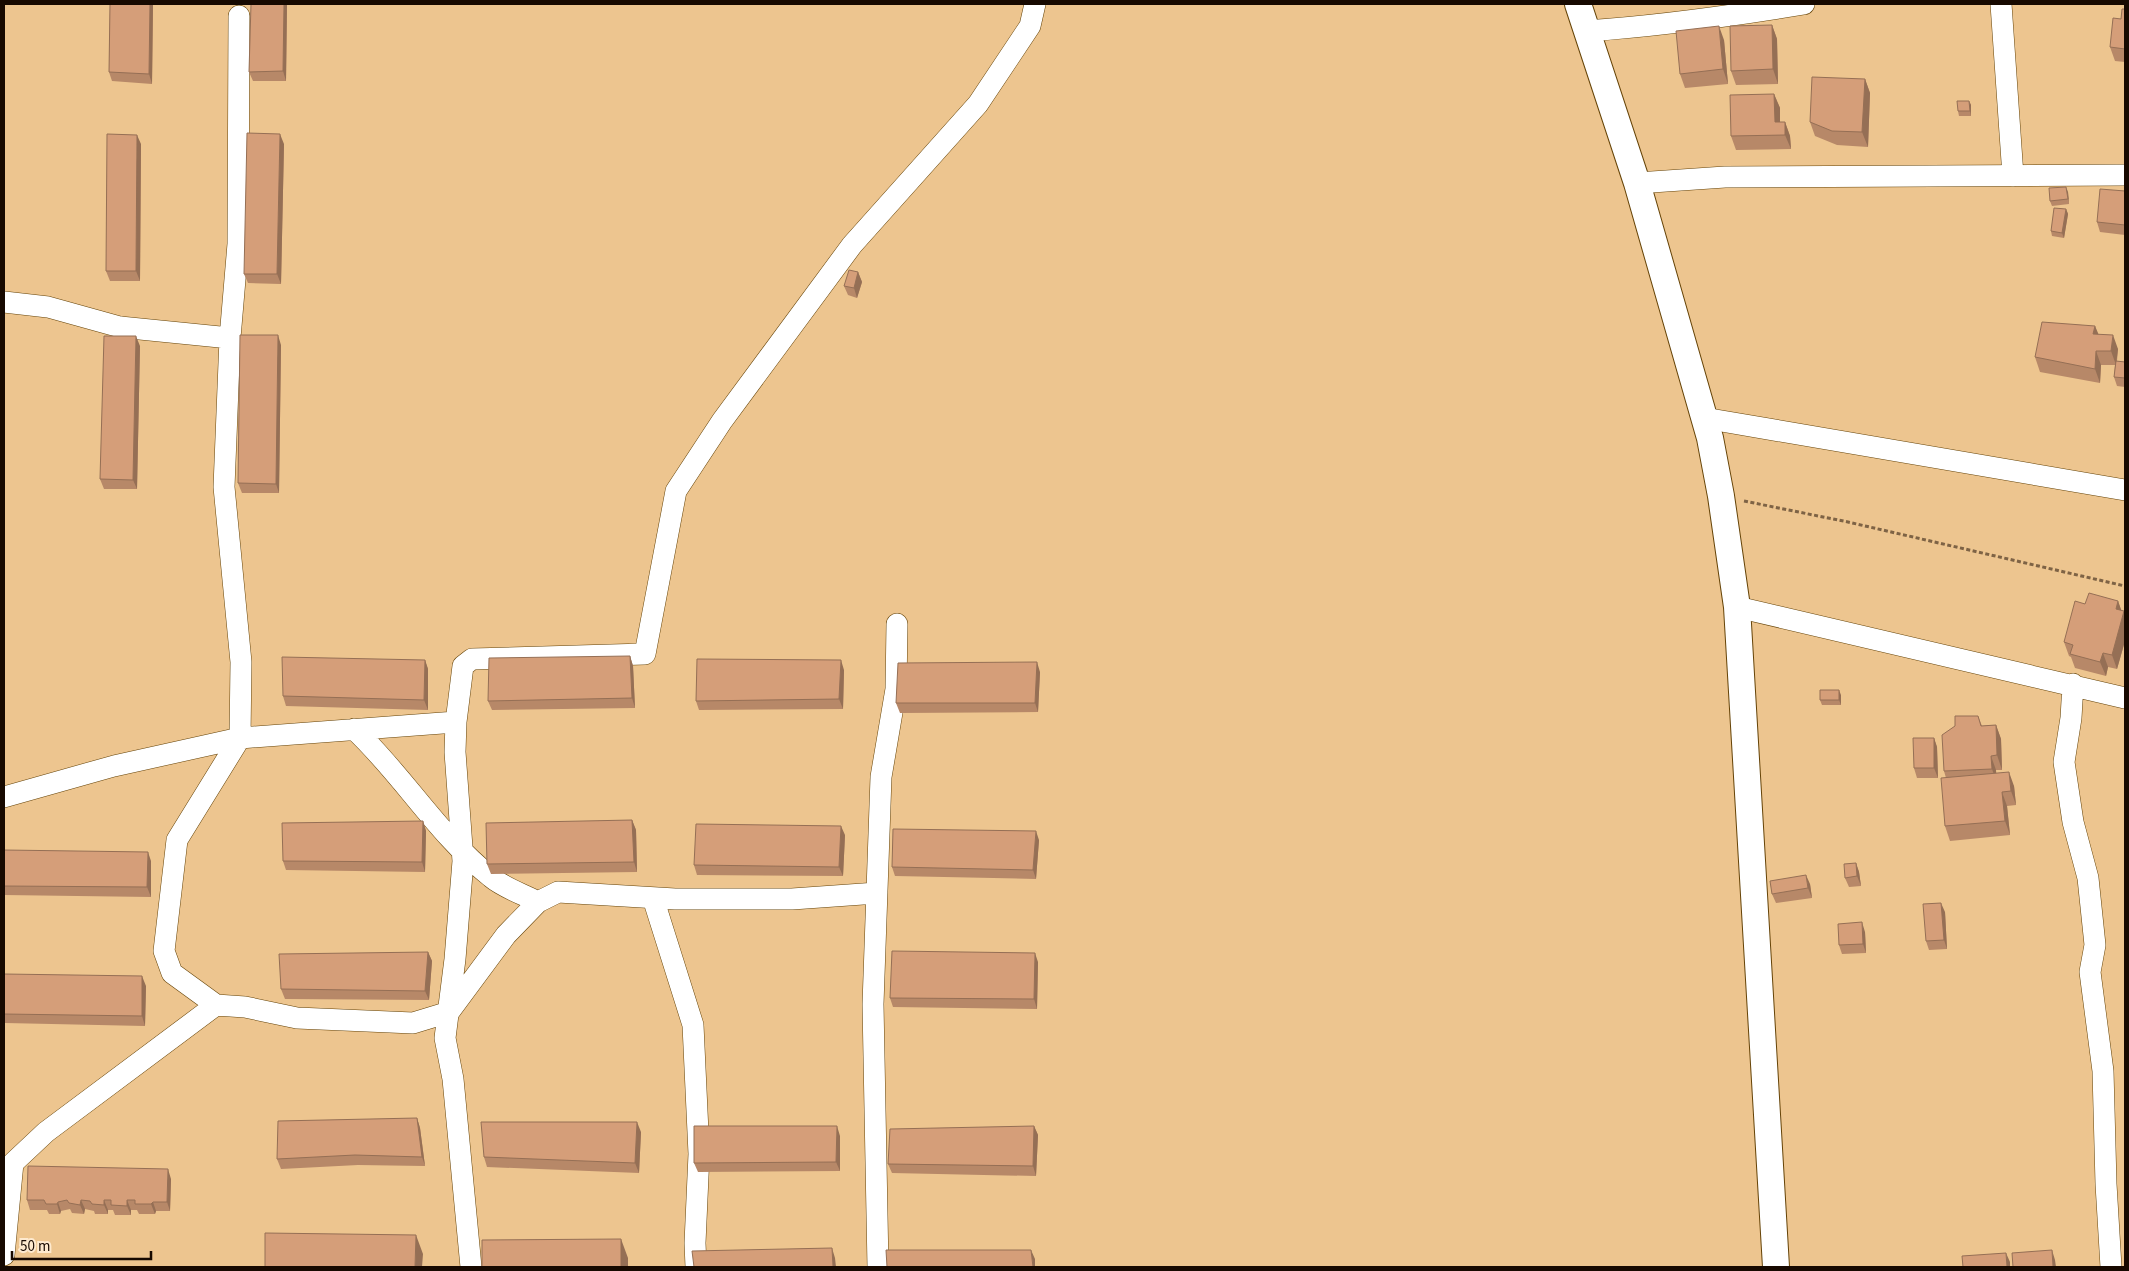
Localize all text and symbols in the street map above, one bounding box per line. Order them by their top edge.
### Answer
scale bar [12,1228,151,1260]
text: 50 m [20,1236,50,1257]

